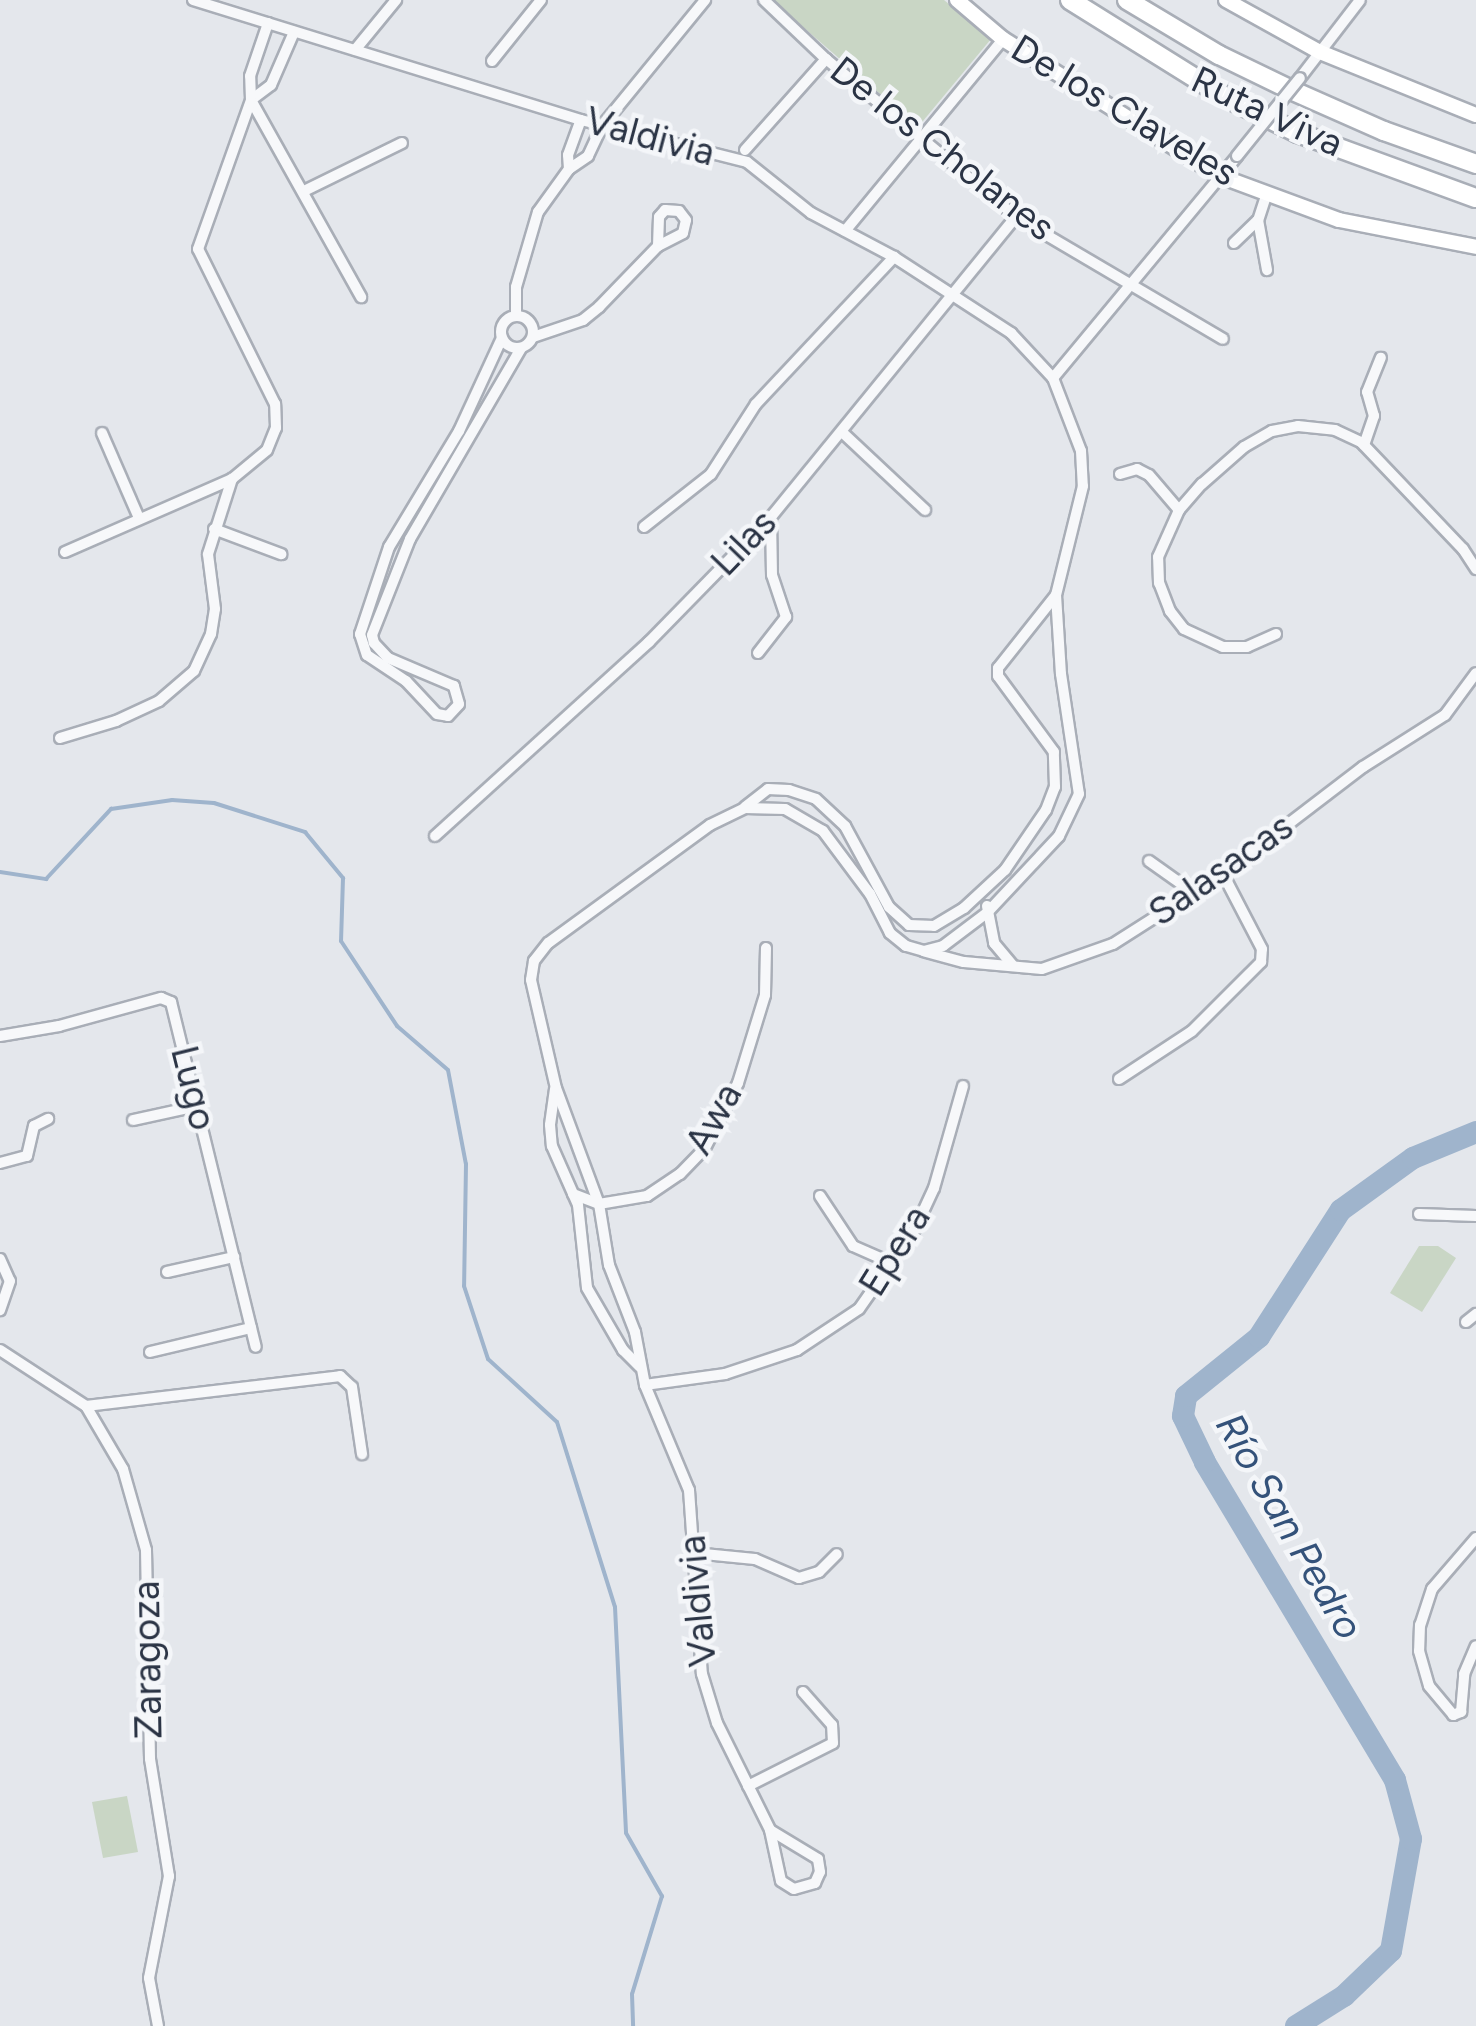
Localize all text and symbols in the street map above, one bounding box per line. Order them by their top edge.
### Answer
street label: De los Claveles [1003,26,1245,196]
street label: De los Cholanes [821,47,1063,251]
street label: Ruta Viva [1184,57,1350,167]
street label: Valdivia [581,98,719,176]
street label: Lilas [702,501,786,585]
street label: Salasacas [1140,804,1302,936]
street label: Lugo [161,1041,225,1135]
street label: Awa [676,1076,752,1162]
street label: Epera [850,1197,940,1305]
water label: Río San Pedro [1206,1405,1374,1647]
street label: Valdivia [670,1533,726,1669]
street label: Zaragoza [124,1580,172,1740]

